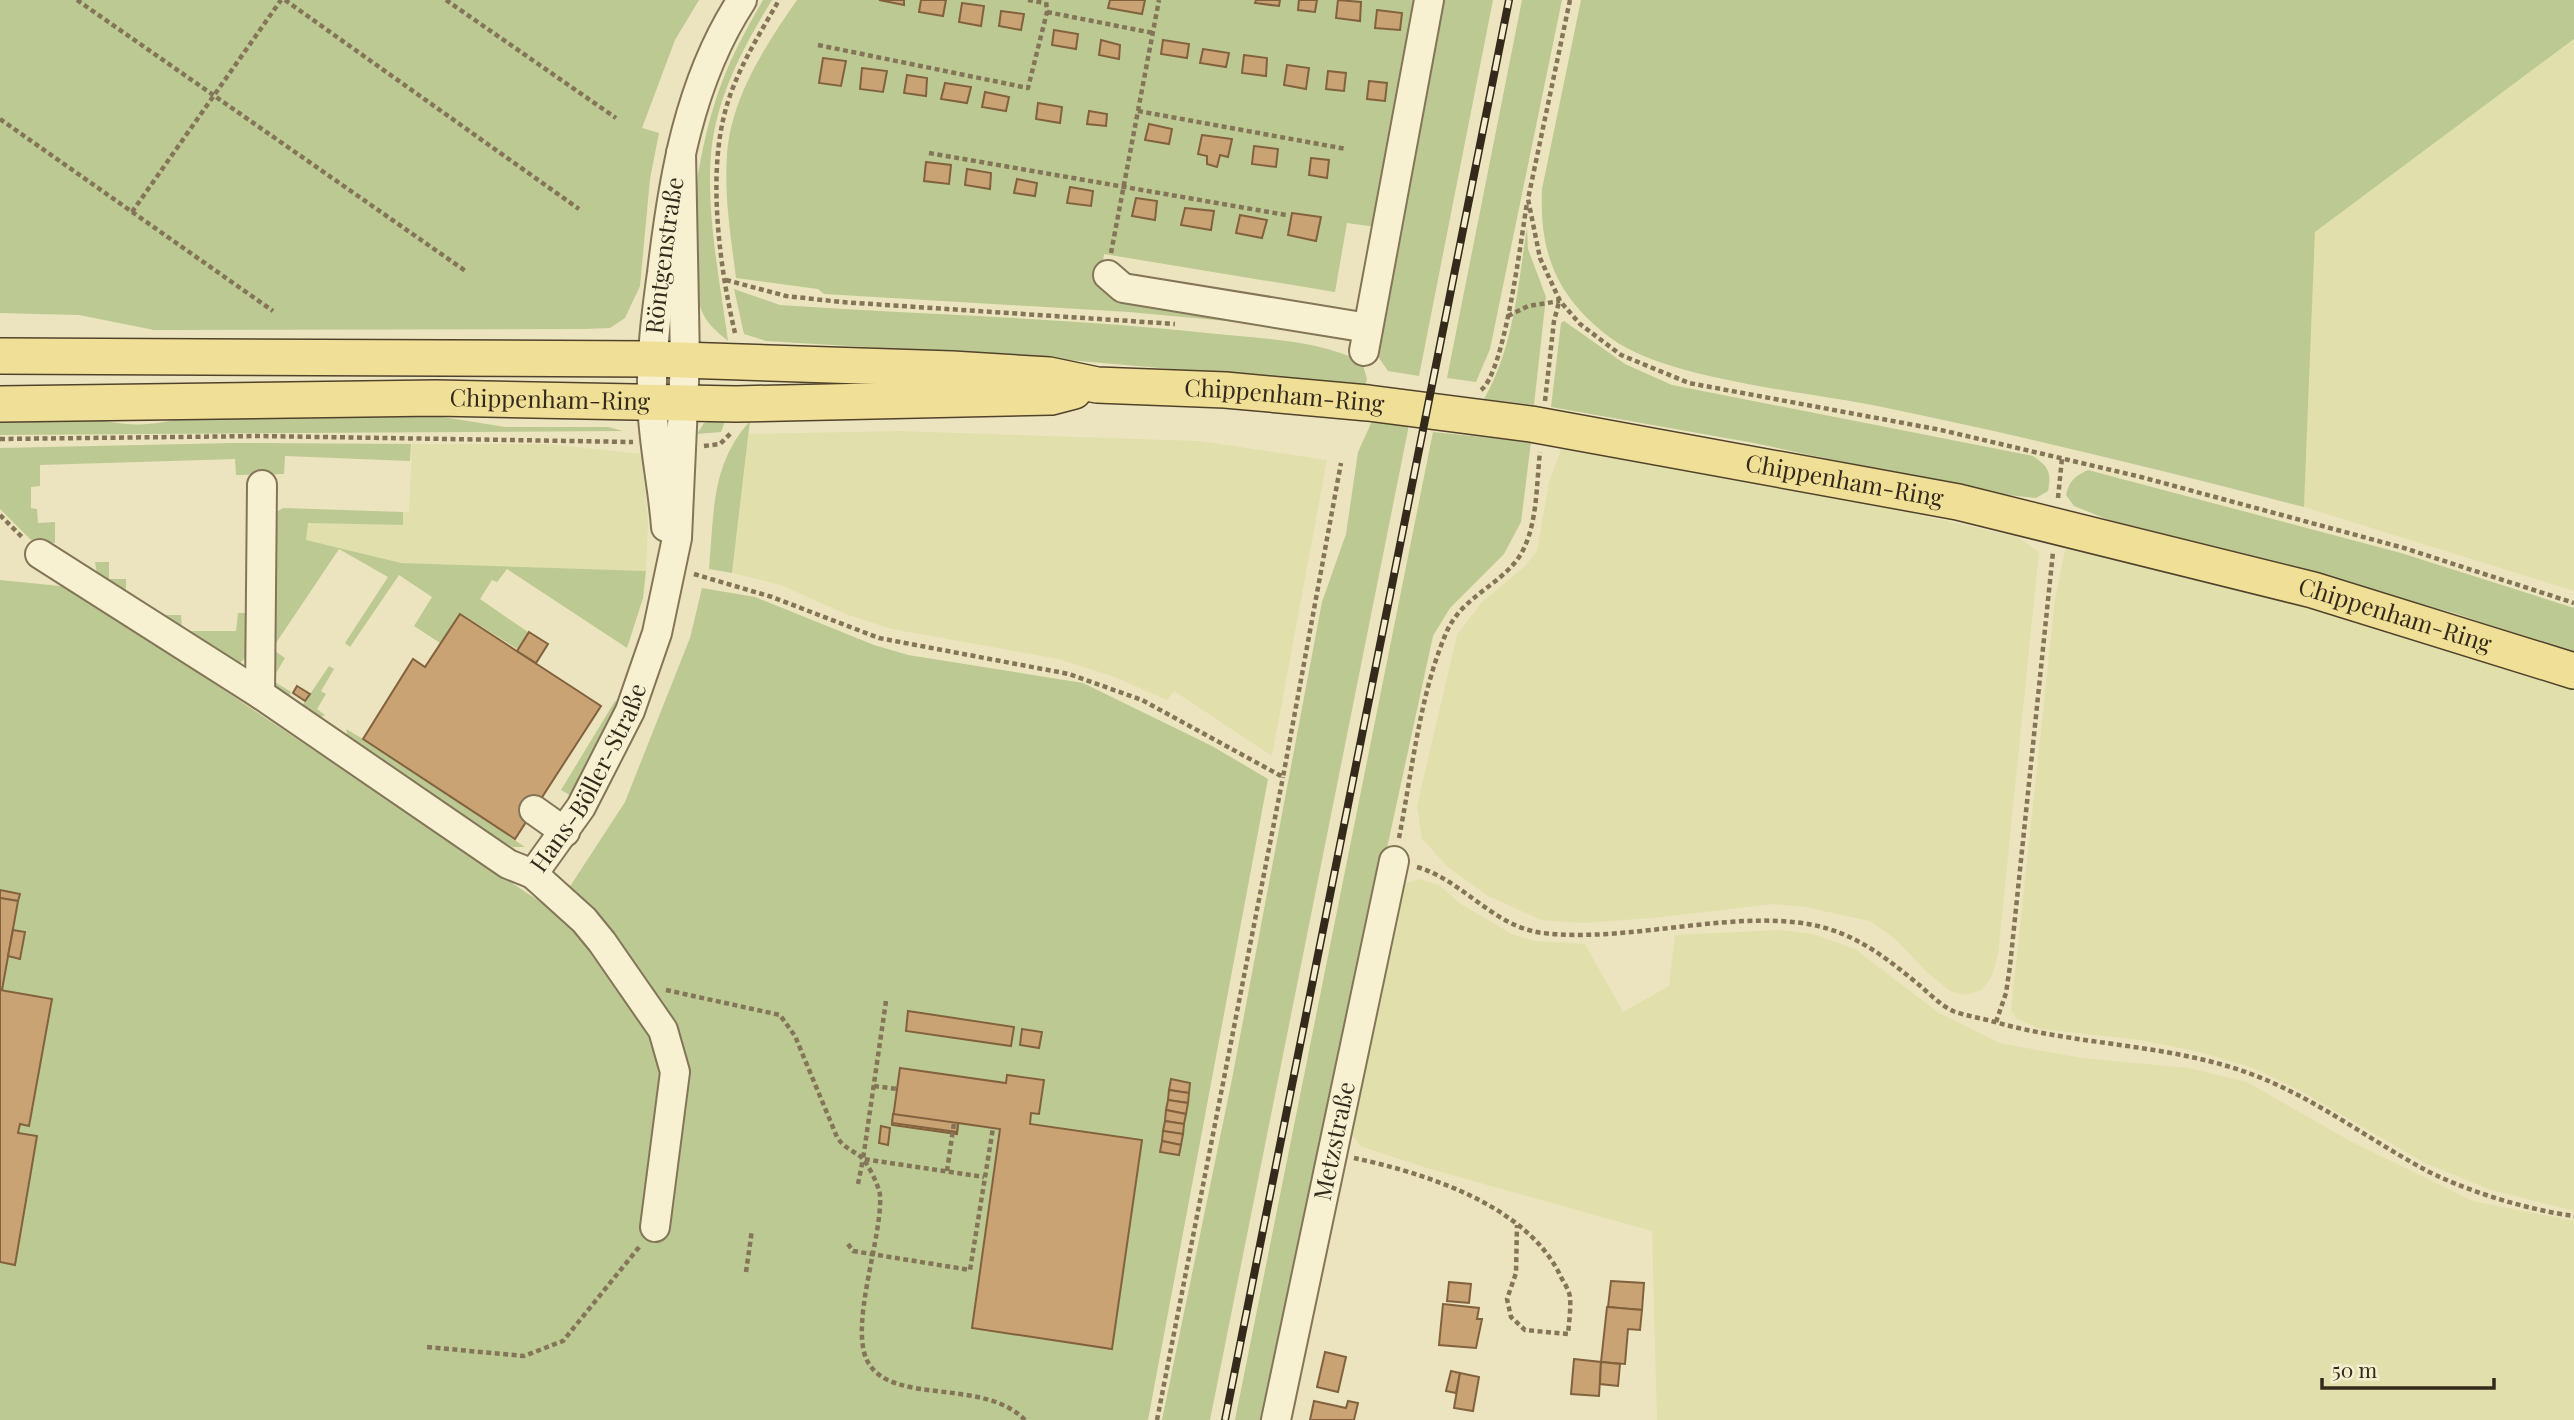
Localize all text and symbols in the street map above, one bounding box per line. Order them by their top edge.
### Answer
street label: Röntgenstraße [637,174,690,335]
street label: Chippenham-Ring [1184,370,1387,419]
street label: Chippenham-Ring [449,380,651,416]
street label: Chippenham-Ring [1743,446,1947,513]
street label: Chippenham-Ring [2296,569,2496,659]
street label: Hans-Böller-Straße [522,679,652,878]
street label: Metzstraße [1305,1078,1361,1203]
scale bar [2322,1346,2494,1390]
text: 50 m [2332,1355,2378,1383]

